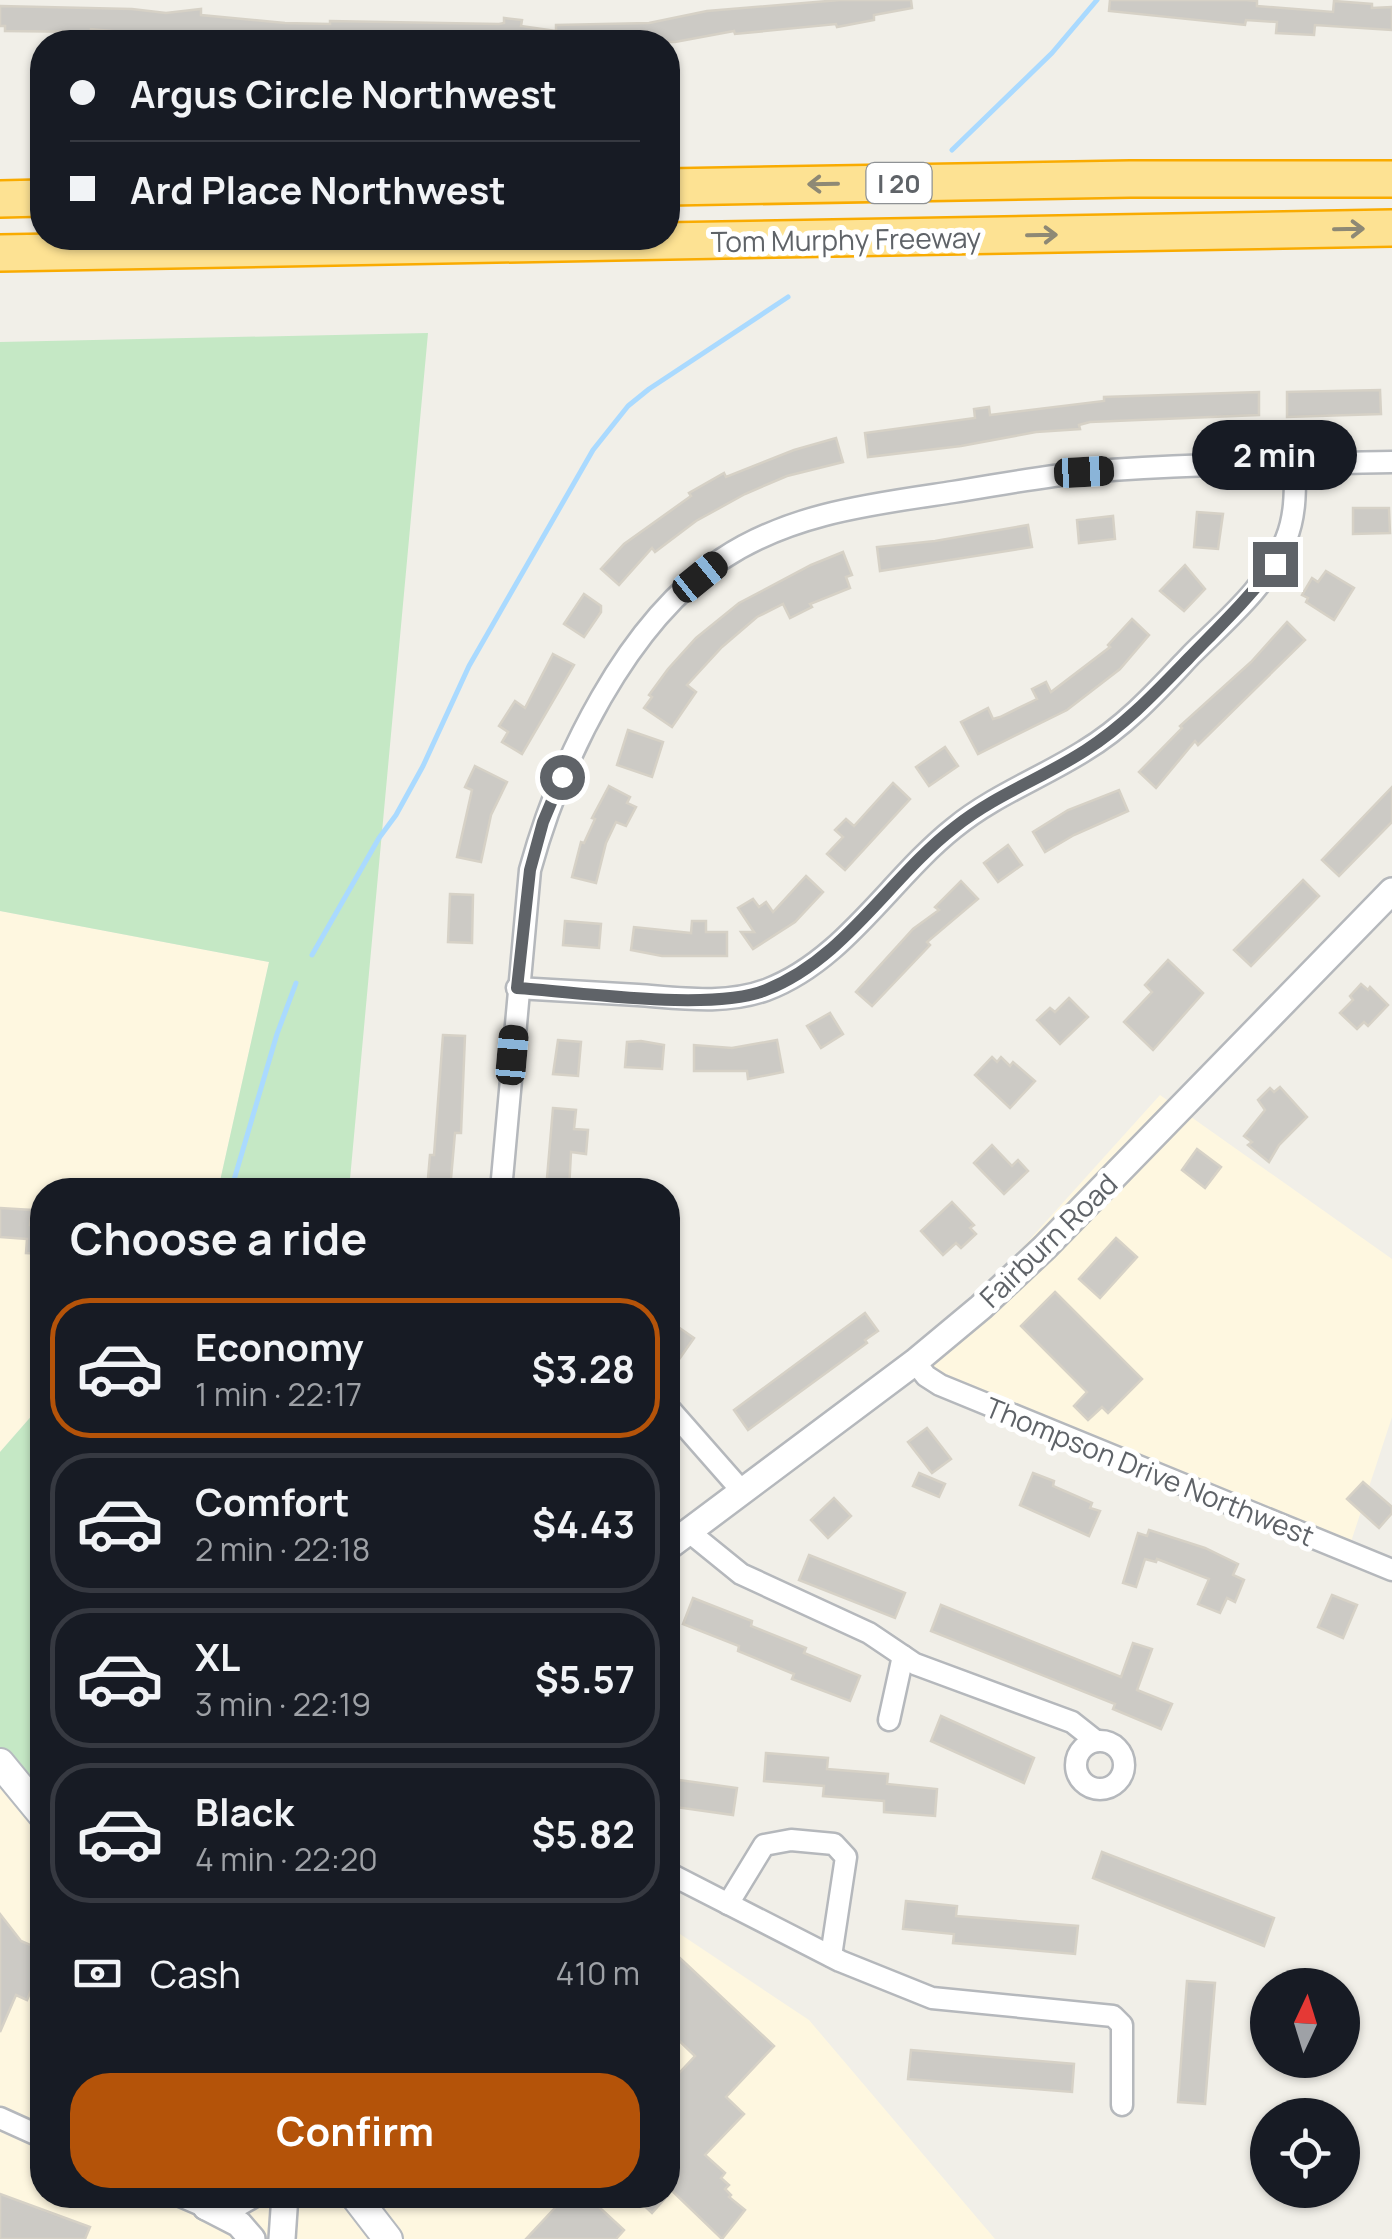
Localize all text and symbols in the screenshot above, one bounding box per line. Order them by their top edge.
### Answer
text: Argus Circle Northwest [130,67,557,119]
text: Ard Place Northwest [130,163,506,215]
road number: I 20 [866,163,932,203]
one-way arrow [807,175,839,194]
street label: Tom Murphy Freeway [710,218,982,260]
one-way arrow [1332,220,1364,239]
one-way arrow [1026,226,1058,244]
callout: 2 min [1192,419,1358,489]
text: 2 min [1233,433,1316,477]
car [1053,455,1115,489]
route end [1253,542,1298,587]
car [667,546,733,608]
route start [540,755,585,800]
car [494,1024,530,1086]
street label: Fairburn Road [971,1165,1125,1315]
text: Choose a ride [70,1207,367,1269]
text: Economy [195,1320,364,1372]
icon: car [75,1323,165,1413]
text: $3.28 [532,1342,635,1394]
text: 1 min · 22:17 [195,1372,362,1416]
street label: Thompson Drive Northwest [980,1388,1320,1554]
text: Comfort [195,1475,349,1527]
icon: car [75,1478,165,1568]
text: $4.43 [532,1497,635,1549]
text: 2 min · 22:18 [195,1527,370,1571]
text: XL [195,1630,240,1682]
icon: car [75,1633,165,1723]
text: $5.57 [535,1652,635,1704]
text: 3 min · 22:19 [195,1682,371,1726]
text: Black [195,1785,294,1837]
icon: car [75,1788,165,1878]
text: $5.82 [531,1807,635,1859]
text: 4 min · 22:20 [195,1837,378,1881]
icon: cash [70,1946,125,2001]
text: Cash [150,1947,241,1999]
text: 410 m [556,1951,640,1995]
north arrow [1250,1968,1360,2078]
map controls [1250,1968,1360,2208]
button: Confirm [70,2073,640,2188]
button: locate [1250,2098,1360,2208]

